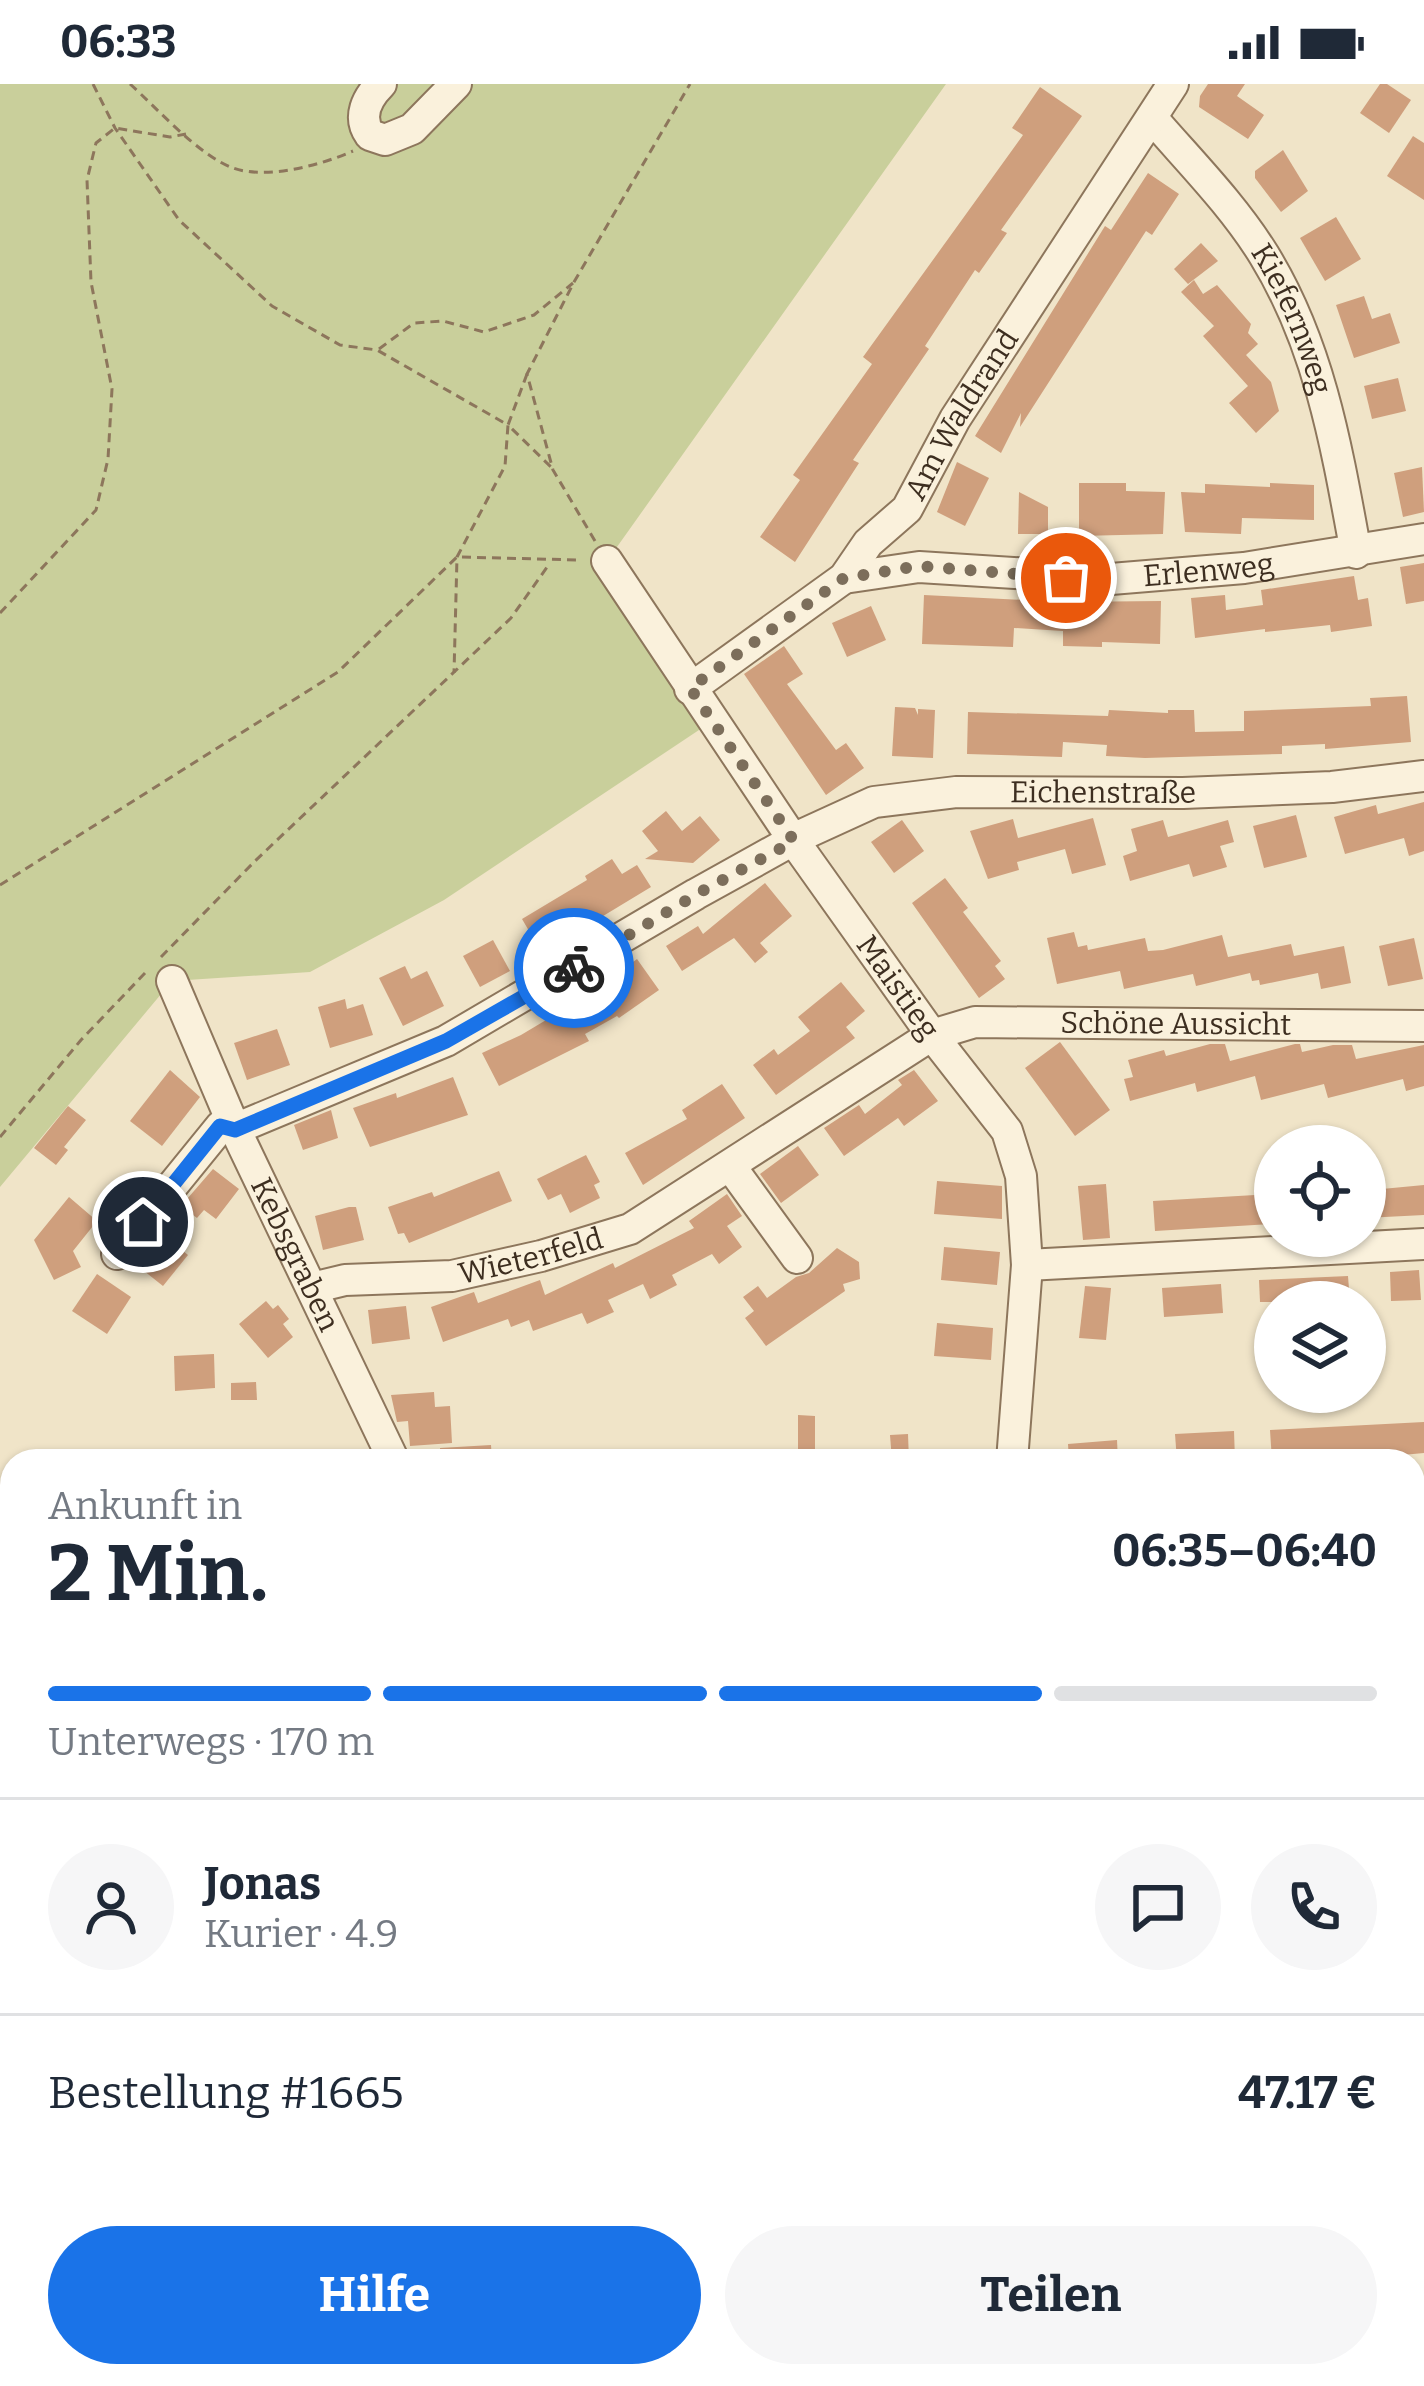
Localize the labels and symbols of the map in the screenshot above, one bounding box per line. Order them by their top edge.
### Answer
street label: Kiefernweg [1243,237,1340,398]
street label: Am Waldrand [897,323,1026,506]
pin [1015,527,1117,629]
street label: Erlenweg [1142,545,1276,594]
street label: Eichenstraße [1010,774,1197,811]
courier [514,908,634,1028]
street label: Maistieg [849,928,947,1046]
street label: Schöne Aussicht [1060,1005,1292,1043]
pin [92,1171,194,1273]
street label: Kebsgraben [243,1172,347,1337]
street label: Wieterfeld [455,1220,607,1292]

